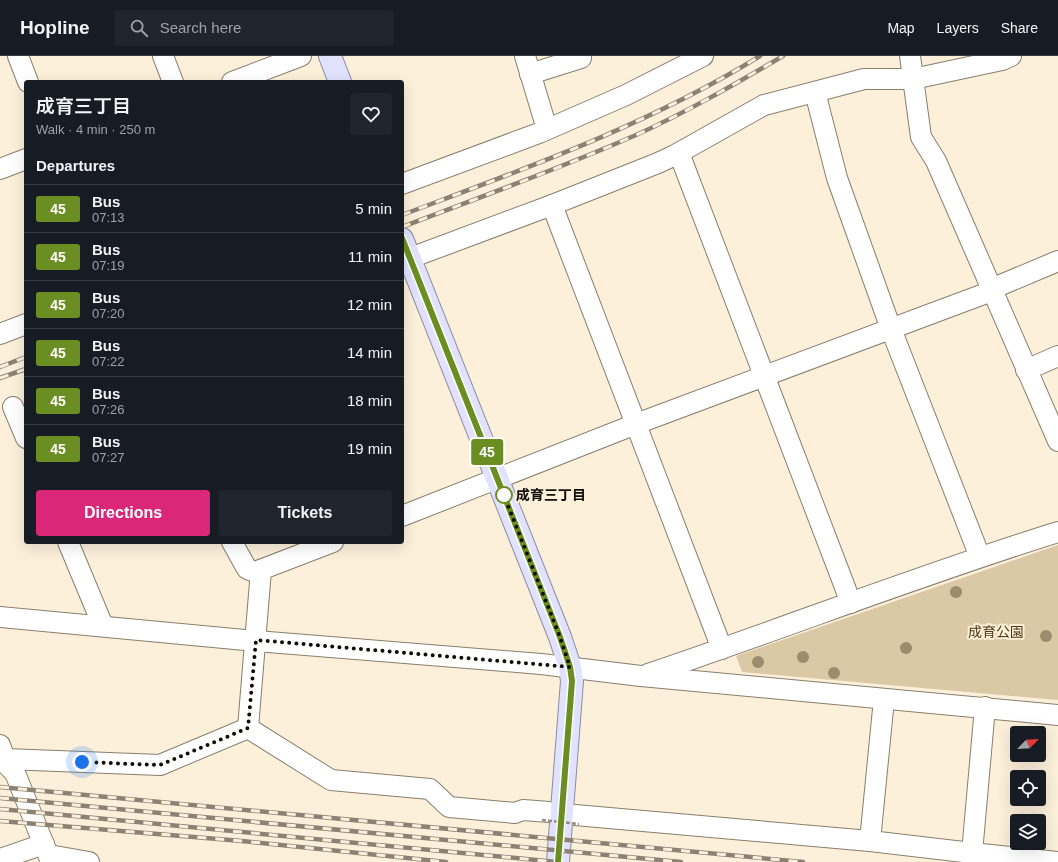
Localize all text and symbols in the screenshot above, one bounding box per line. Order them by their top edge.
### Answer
search box [114,10,394,46]
text: Hopline [20,17,90,38]
icon: search [128,17,150,39]
text: Search here [160,19,241,36]
text: Map [887,20,915,36]
text: Layers [937,20,979,36]
text: Share [1001,20,1038,36]
button: heart [350,93,392,135]
text: 成育三丁目 [36,96,131,117]
text: Walk · 4 min · 250 m [36,122,155,137]
text: Departures [36,157,115,174]
text: Bus [92,193,120,210]
text: 5 min [355,200,392,217]
text: 45 [50,201,66,217]
text: 07:13 [92,210,125,225]
text: Bus [92,241,120,258]
text: 11 min [348,248,392,265]
text: 45 [50,249,66,265]
text: 07:19 [92,258,125,273]
text: Bus [92,289,120,306]
text: 12 min [347,296,392,313]
text: 45 [50,297,66,313]
text: 07:20 [92,306,125,321]
text: Bus [92,337,120,354]
text: 14 min [347,344,392,361]
text: 45 [50,345,66,361]
text: 07:22 [92,354,125,369]
text: Bus [92,385,120,402]
text: 18 min [347,392,392,409]
text: 45 [50,393,66,409]
text: 07:26 [92,402,125,417]
text: Bus [92,433,120,450]
line badge: 45 [469,439,505,465]
text: 19 min [347,440,392,457]
text: 45 [50,441,66,457]
text: 45 [479,444,495,460]
text: 07:27 [92,450,125,465]
marker: 成育三丁目 [495,486,513,504]
place label: 成育三丁目 [516,487,586,503]
button: Directions [36,490,210,536]
button: Tickets [218,490,392,536]
park label: 成育公園 [968,624,1024,640]
north arrow [1010,726,1046,762]
map controls [1010,726,1046,850]
your location [72,752,92,772]
button: locate [1010,770,1046,806]
button: layers [1010,814,1046,850]

